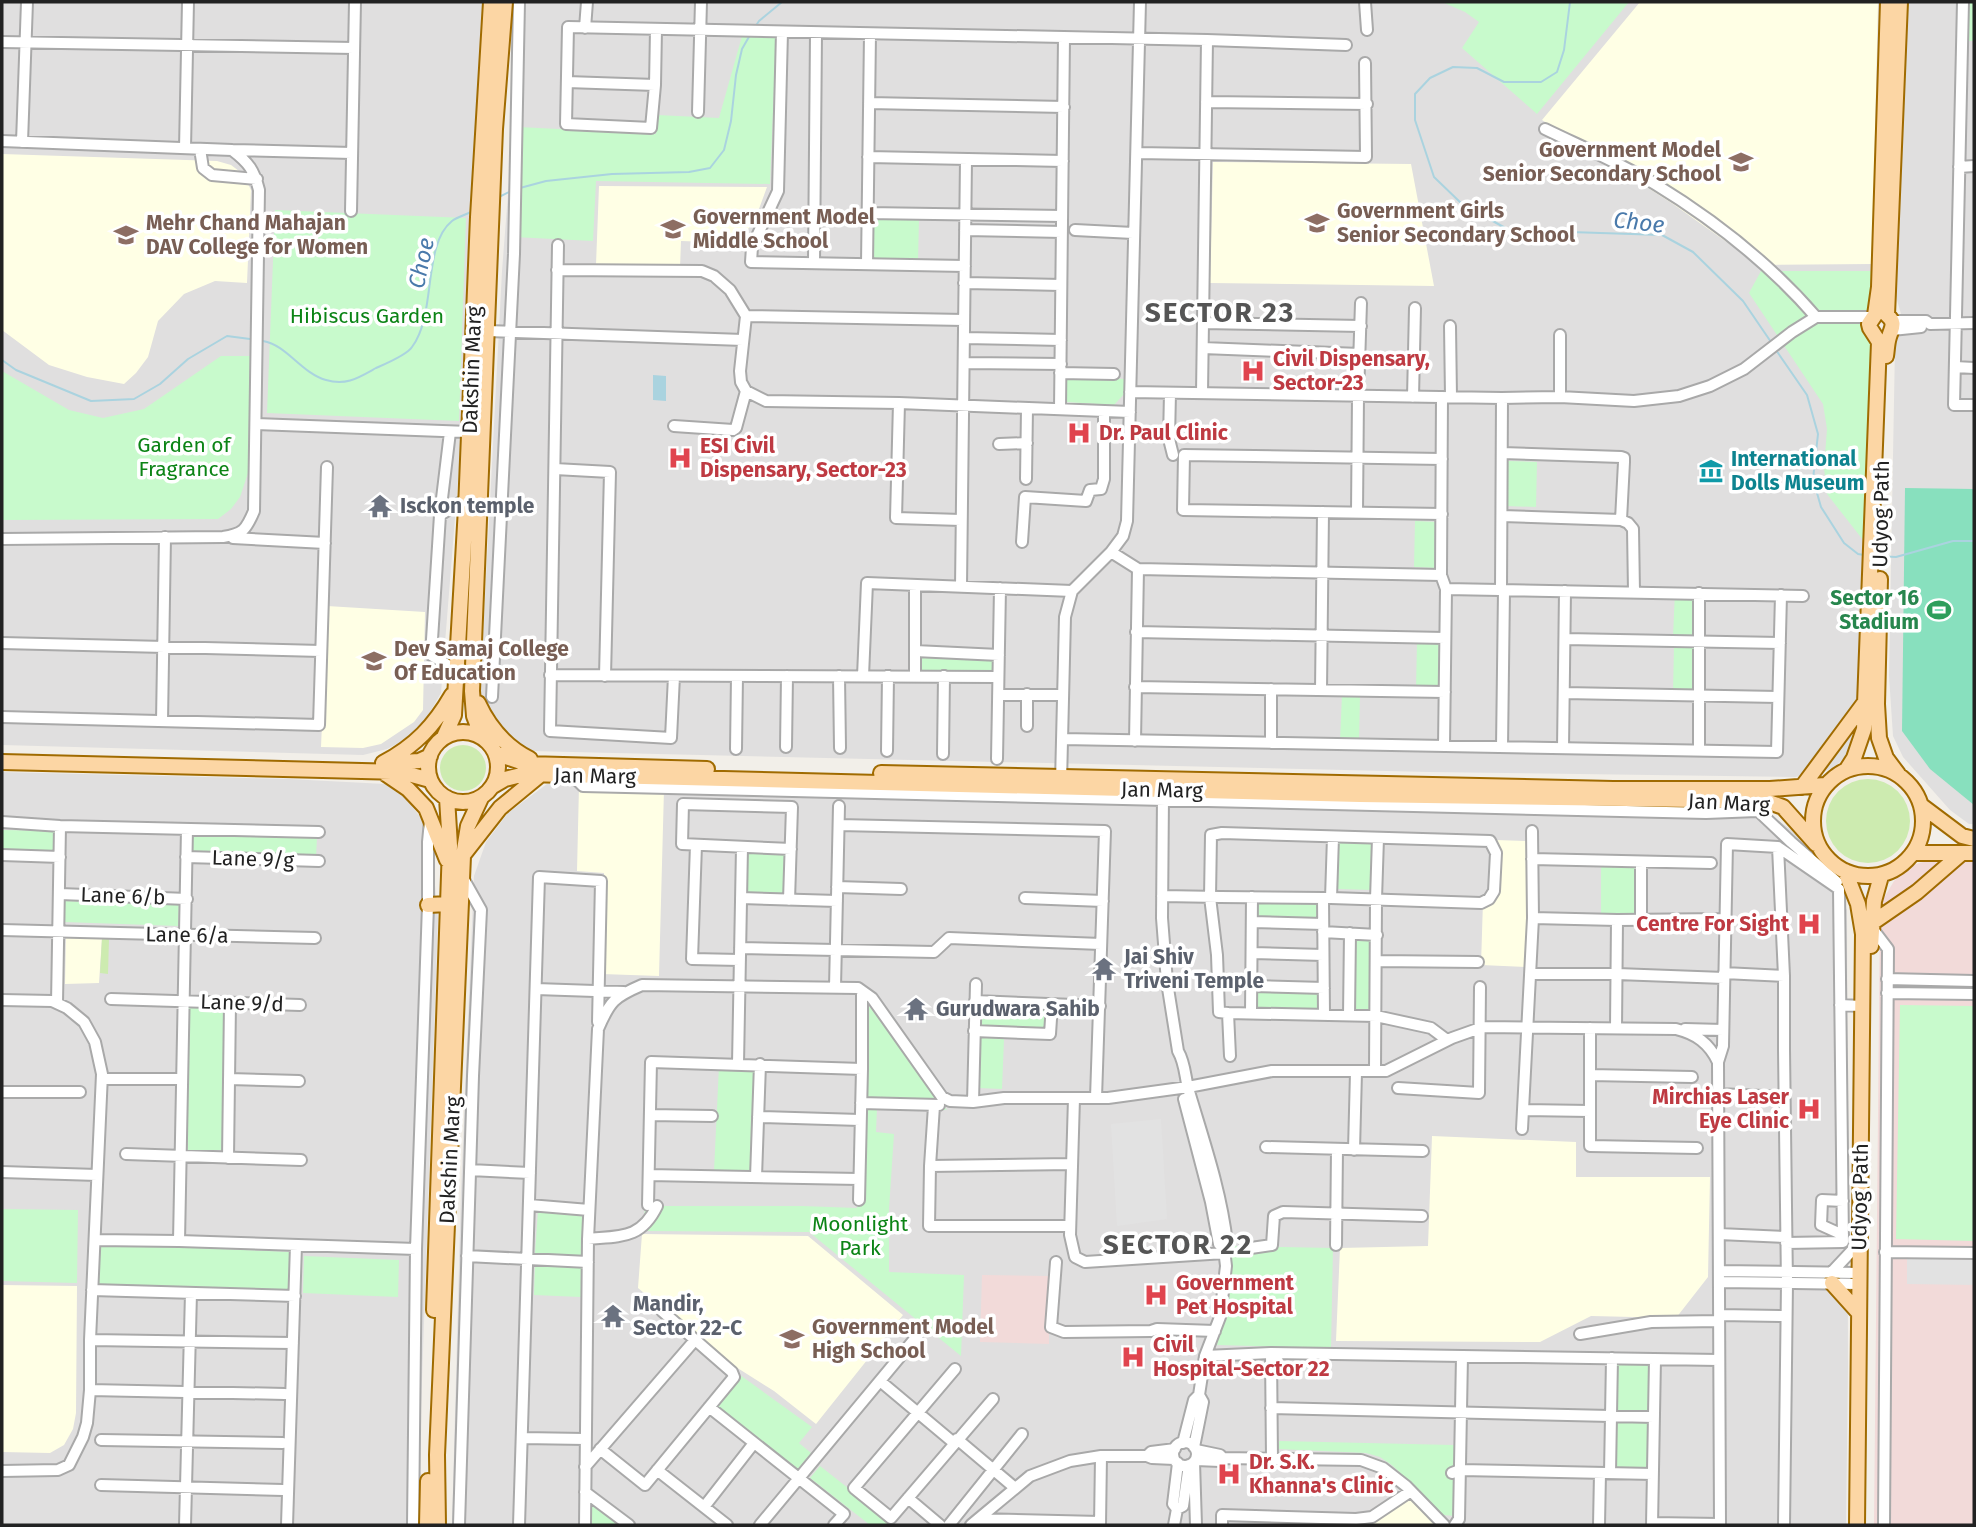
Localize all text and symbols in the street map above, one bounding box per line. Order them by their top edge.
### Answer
place label: Government Model Senior Secondary School [1483,137,1722,187]
school or university icon: Government Model Senior Secondary School [1727,148,1755,176]
place label: Government Girls Senior Secondary School [1337,198,1576,248]
place label: Government Model Middle School [693,204,876,254]
water label: Choe [1612,205,1666,239]
school or university icon: Government Girls Senior Secondary School [1303,209,1331,237]
place label: Mehr Chand Mahajan DAV College for Women [146,210,368,260]
school or university icon: Government Model Middle School [659,215,687,243]
school or university icon: Mehr Chand Mahajan DAV College for Women [112,221,140,249]
water label: Choe [402,235,440,291]
district label: SECTOR 23 [1145,296,1295,329]
park label: Hibiscus Garden [290,303,444,329]
street label: Dakshin Marg [457,306,487,434]
place label: Civil Dispensary, Sector-23 [1273,346,1430,396]
hospital icon: Civil Dispensary, Sector-23 [1239,357,1267,385]
hospital icon: Dr. Paul Clinic [1065,419,1093,447]
place label: Dr. Paul Clinic [1099,420,1228,446]
park label: Garden of Fragrance [137,432,233,482]
place label: ESI Civil Dispensary, Sector-23 [700,433,907,483]
hospital icon: ESI Civil Dispensary, Sector-23 [666,444,694,472]
place label: International Dolls Museum [1731,446,1865,496]
museum icon: International Dolls Museum [1697,457,1725,485]
street label: Udyog Path [1867,460,1895,568]
temple icon: Isckon temple [366,492,394,520]
place label: Isckon temple [400,493,535,519]
place label: Sector 16 Stadium [1830,585,1919,635]
sports icon: Sector 16 Stadium [1925,596,1953,624]
place label: Dev Samaj College Of Education [394,636,569,686]
school or university icon: Dev Samaj College Of Education [360,647,388,675]
street label: Jan Marg [554,762,636,790]
street label: Jan Marg [1121,776,1203,804]
street label: Jan Marg [1687,788,1771,818]
street label: Lane 9/g [211,845,295,873]
street label: Lane 6/b [80,882,166,910]
hospital icon: Centre For Sight [1795,910,1823,938]
place label: Centre For Sight [1636,911,1790,937]
street label: Lane 6/a [145,921,229,949]
place label: Jai Shiv Triveni Temple [1123,944,1264,994]
temple icon: Jai Shiv Triveni Temple [1090,955,1118,983]
street label: Lane 9/d [200,989,284,1017]
temple icon: Gurudwara Sahib [902,995,930,1023]
place label: Gurudwara Sahib [936,996,1100,1022]
place label: Mirchias Laser Eye Clinic [1652,1084,1790,1134]
street label: Dakshin Marg [434,1095,466,1224]
hospital icon: Mirchias Laser Eye Clinic [1795,1095,1823,1123]
street label: Udyog Path [1846,1143,1874,1251]
park label: Moonlight Park [812,1211,908,1261]
district label: SECTOR 22 [1103,1228,1253,1261]
place label: Government Pet Hospital [1176,1270,1295,1320]
hospital icon: Government Pet Hospital [1142,1281,1170,1309]
place label: Mandir, Sector 22-C [633,1291,742,1341]
temple icon: Mandir, Sector 22-C [599,1302,627,1330]
place label: Government Model High School [812,1314,995,1364]
school or university icon: Government Model High School [778,1325,806,1353]
place label: Civil Hospital-Sector 22 [1153,1332,1330,1382]
hospital icon: Civil Hospital-Sector 22 [1119,1343,1147,1371]
place label: Dr. S.K. Khanna's Clinic [1249,1449,1393,1499]
hospital icon: Dr. S.K. Khanna's Clinic [1215,1460,1243,1488]

